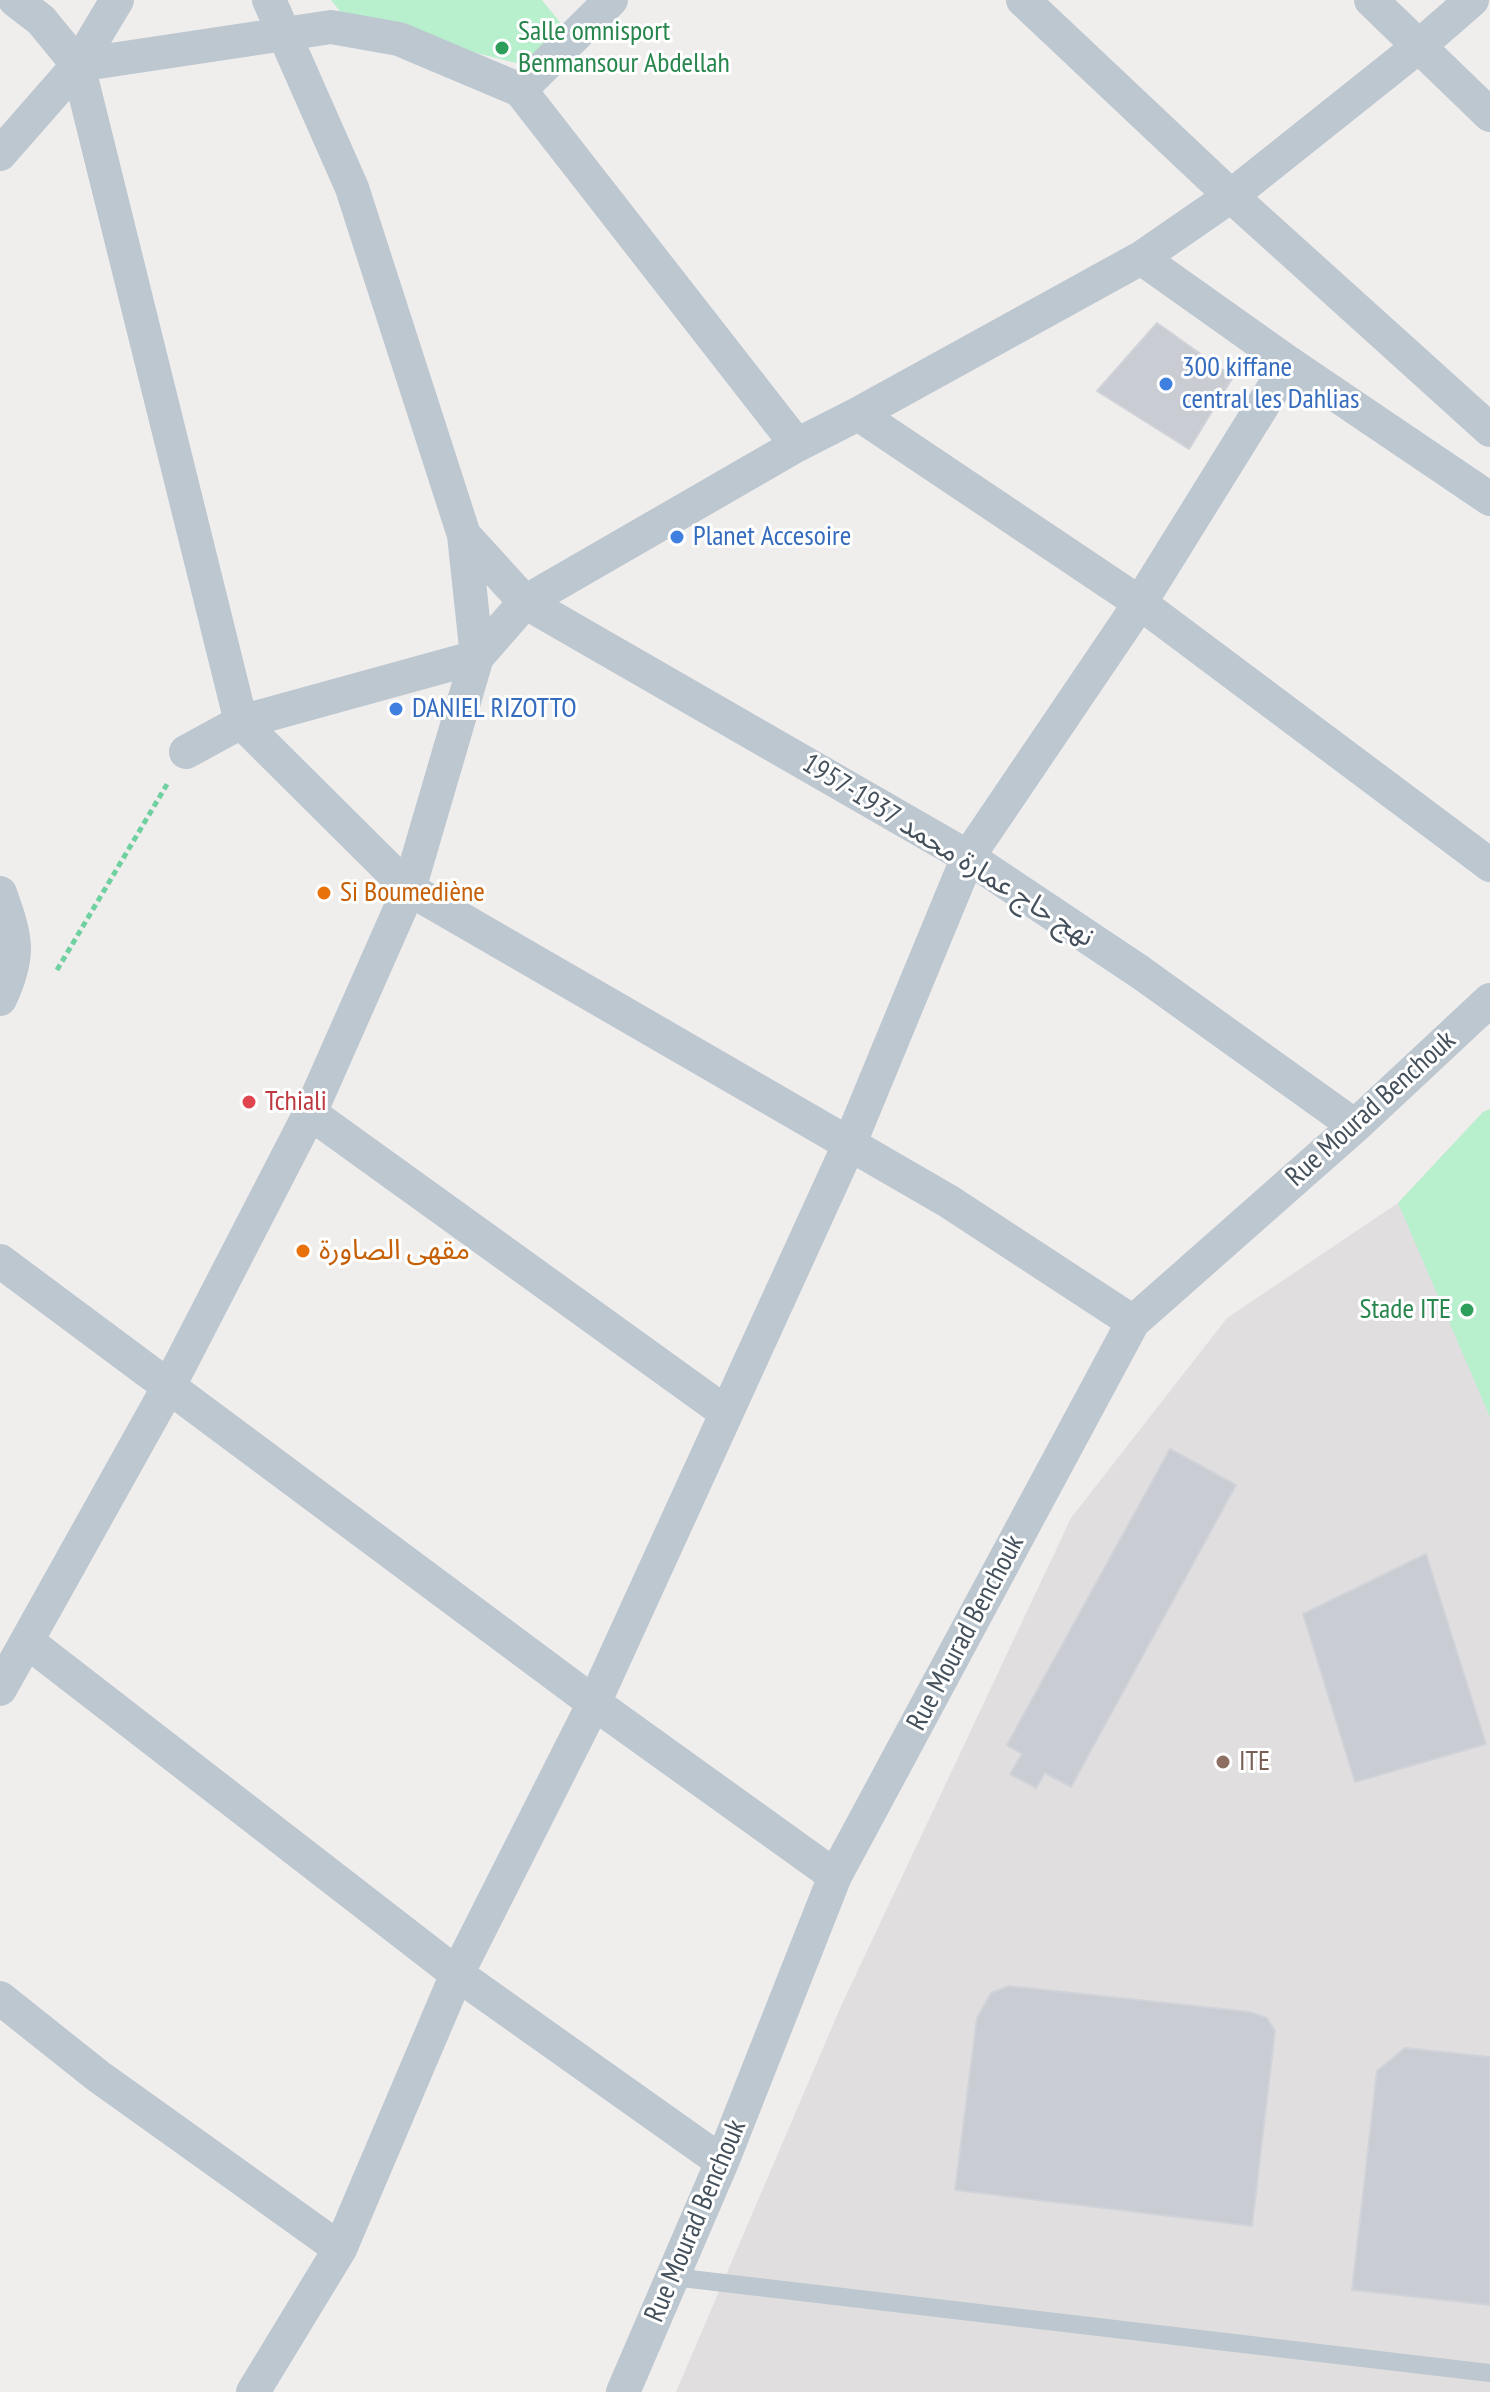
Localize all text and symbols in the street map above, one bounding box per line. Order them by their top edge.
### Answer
place label: Salle omnisport Benmansour Abdellah [518,15,730,81]
marker: Salle omnisport Benmansour Abdellah [493,39,511,57]
place label: 300 kiffane central les Dahlias [1182,351,1359,417]
marker: 300 kiffane central les Dahlias [1157,375,1175,393]
place label: Planet Accesoire [693,520,851,554]
marker: Planet Accesoire [668,528,686,546]
place label: DANIEL RIZOTTO [412,692,576,726]
marker: DANIEL RIZOTTO [387,700,405,718]
street label: نهج حاج عمارة محمد 1937-1957 [796,747,1100,955]
place label: Si Boumediène [340,876,485,910]
marker: Si Boumediène [315,884,333,902]
street label: Rue Mourad Benchouk [1279,1024,1463,1194]
place label: Tchiali [265,1085,327,1119]
marker: Tchiali [240,1093,258,1111]
place label: مقهى الصاورة [319,1234,470,1268]
marker: مقهى الصاورة [294,1242,312,1260]
place label: Stade ITE [1359,1293,1451,1327]
marker: Stade ITE [1458,1301,1476,1319]
street label: Rue Mourad Benchouk [900,1530,1032,1736]
place label: ITE [1239,1745,1270,1779]
marker: ITE [1214,1753,1232,1771]
street label: Rue Mourad Benchouk [638,2115,754,2327]

